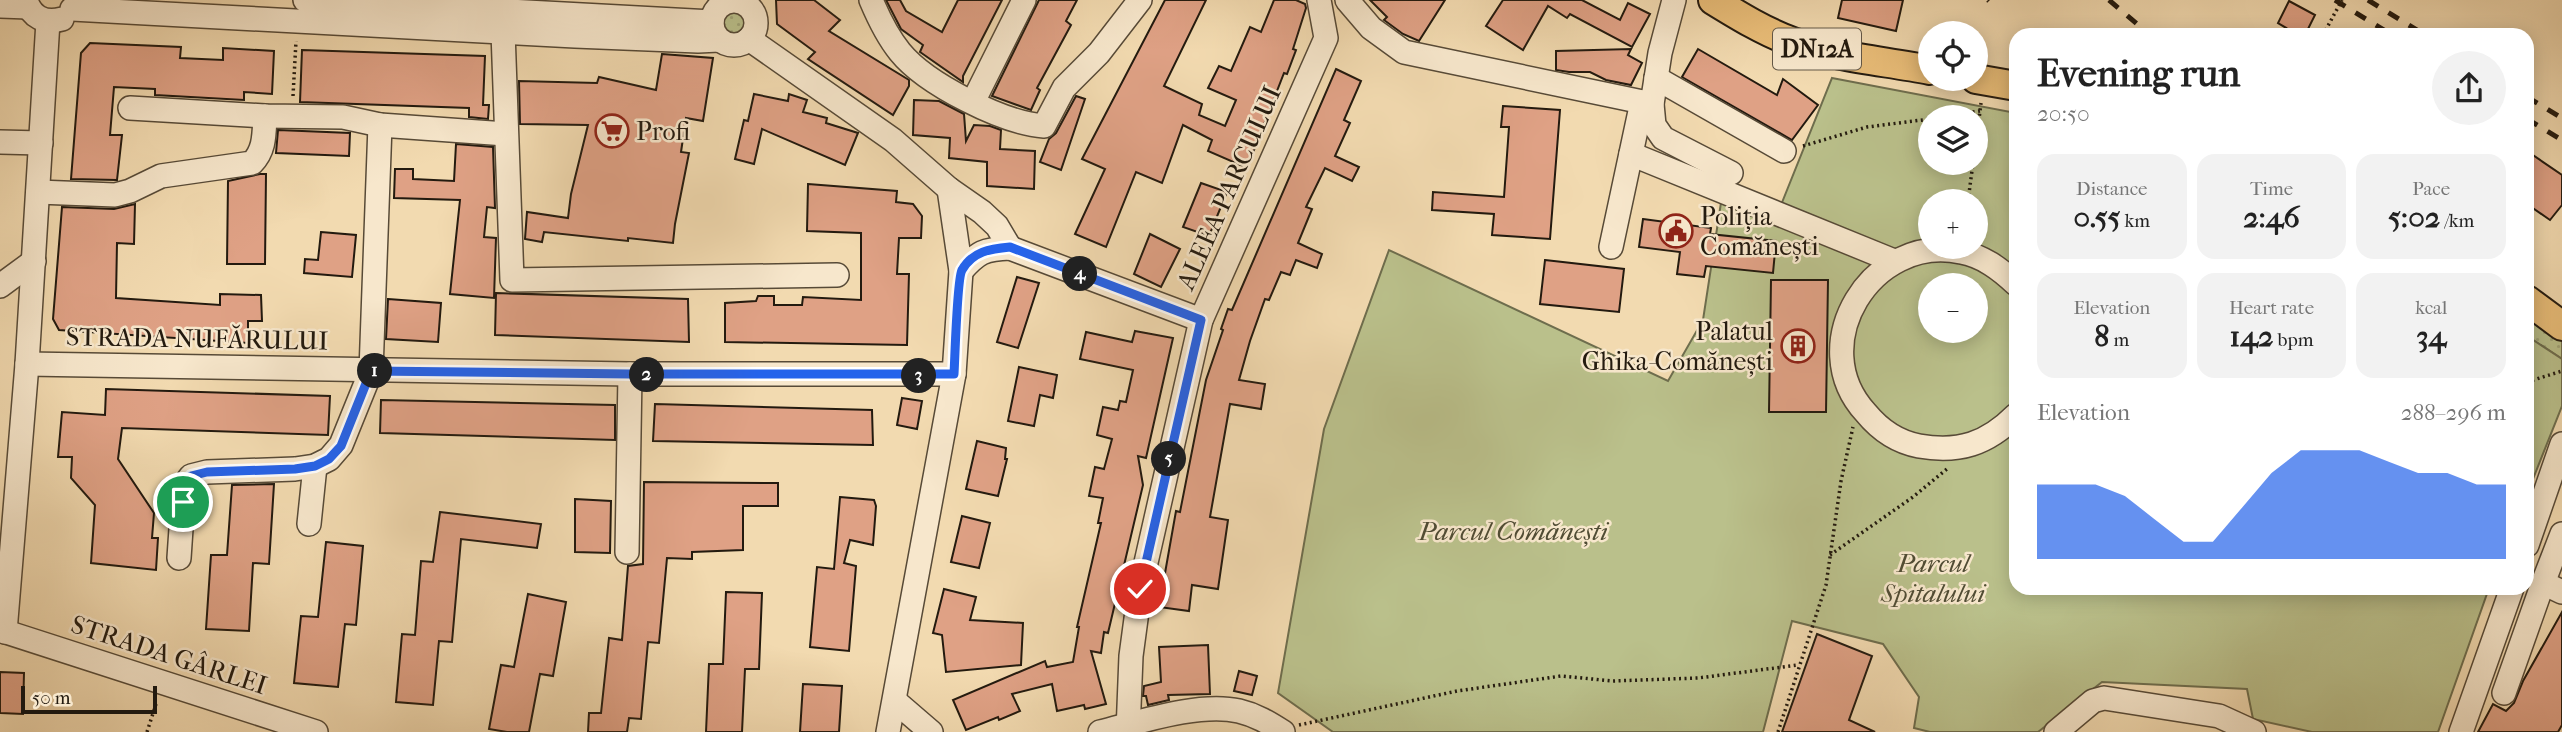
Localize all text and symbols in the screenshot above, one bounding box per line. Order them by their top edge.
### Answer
map controls [1918,21,1988,343]
button: locate [1918,21,1988,91]
road number: DN12A [1773,28,1861,70]
text: Evening run [2037,51,2240,96]
button: share [2432,51,2506,125]
street label: ALEEA PARCULUI [1170,81,1288,296]
text: 20:50 [2037,100,2090,127]
button: layers [1918,105,1988,175]
supermarket icon: Profi [593,112,631,150]
place label: Profi [636,116,690,147]
text: Distance [2076,178,2148,200]
text: Time [2250,178,2293,200]
text: Pace [2412,178,2450,200]
button: + [1918,189,1988,259]
text: 0.55 [2074,200,2120,235]
text: 2:46 [2243,200,2300,235]
text: 5:02 [2388,200,2440,235]
place label: Poliția Comănești [1700,201,1819,262]
text: km [2120,210,2150,232]
text: /km [2440,210,2474,232]
public building icon: Poliția Comănești [1657,212,1695,250]
pin: 4 [1062,256,1098,292]
text: 4 [1074,262,1085,284]
button: − [1918,273,1988,343]
text: Elevation [2073,297,2150,319]
text: Heart rate [2229,297,2314,319]
text: kcal [2415,297,2447,319]
place label: Palatul Ghika-Comănești [1582,316,1773,377]
street label: STRADA NUFĂRULUI [66,319,328,357]
text: 8 [2094,319,2109,354]
text: 142 [2230,319,2273,354]
text: 34 [2416,319,2446,354]
building icon: Palatul Ghika-Comănești [1779,327,1817,365]
text: m [2109,329,2129,351]
text: bpm [2273,329,2313,351]
pin: 1 [358,354,392,388]
pin: 2 [630,358,664,392]
pin: 3 [902,358,936,394]
text: 1 [371,359,378,381]
text: 2 [642,363,651,385]
text: 3 [915,364,922,386]
text: Elevation [2037,399,2130,426]
text: 288–296 m [2401,399,2506,426]
pin: 5 [1152,442,1186,476]
text: 5 [1164,447,1173,469]
pin [153,472,213,532]
icon: arrive [164,483,202,521]
park label: Parcul Comănești [1417,516,1609,547]
park label: Parcul Spitalului [1880,548,1987,609]
pin [1110,559,1170,619]
icon: check [1121,570,1159,608]
street label: STRADA GÂRLEI [67,608,271,701]
scale bar [21,683,158,715]
text: 50 m [32,687,71,709]

